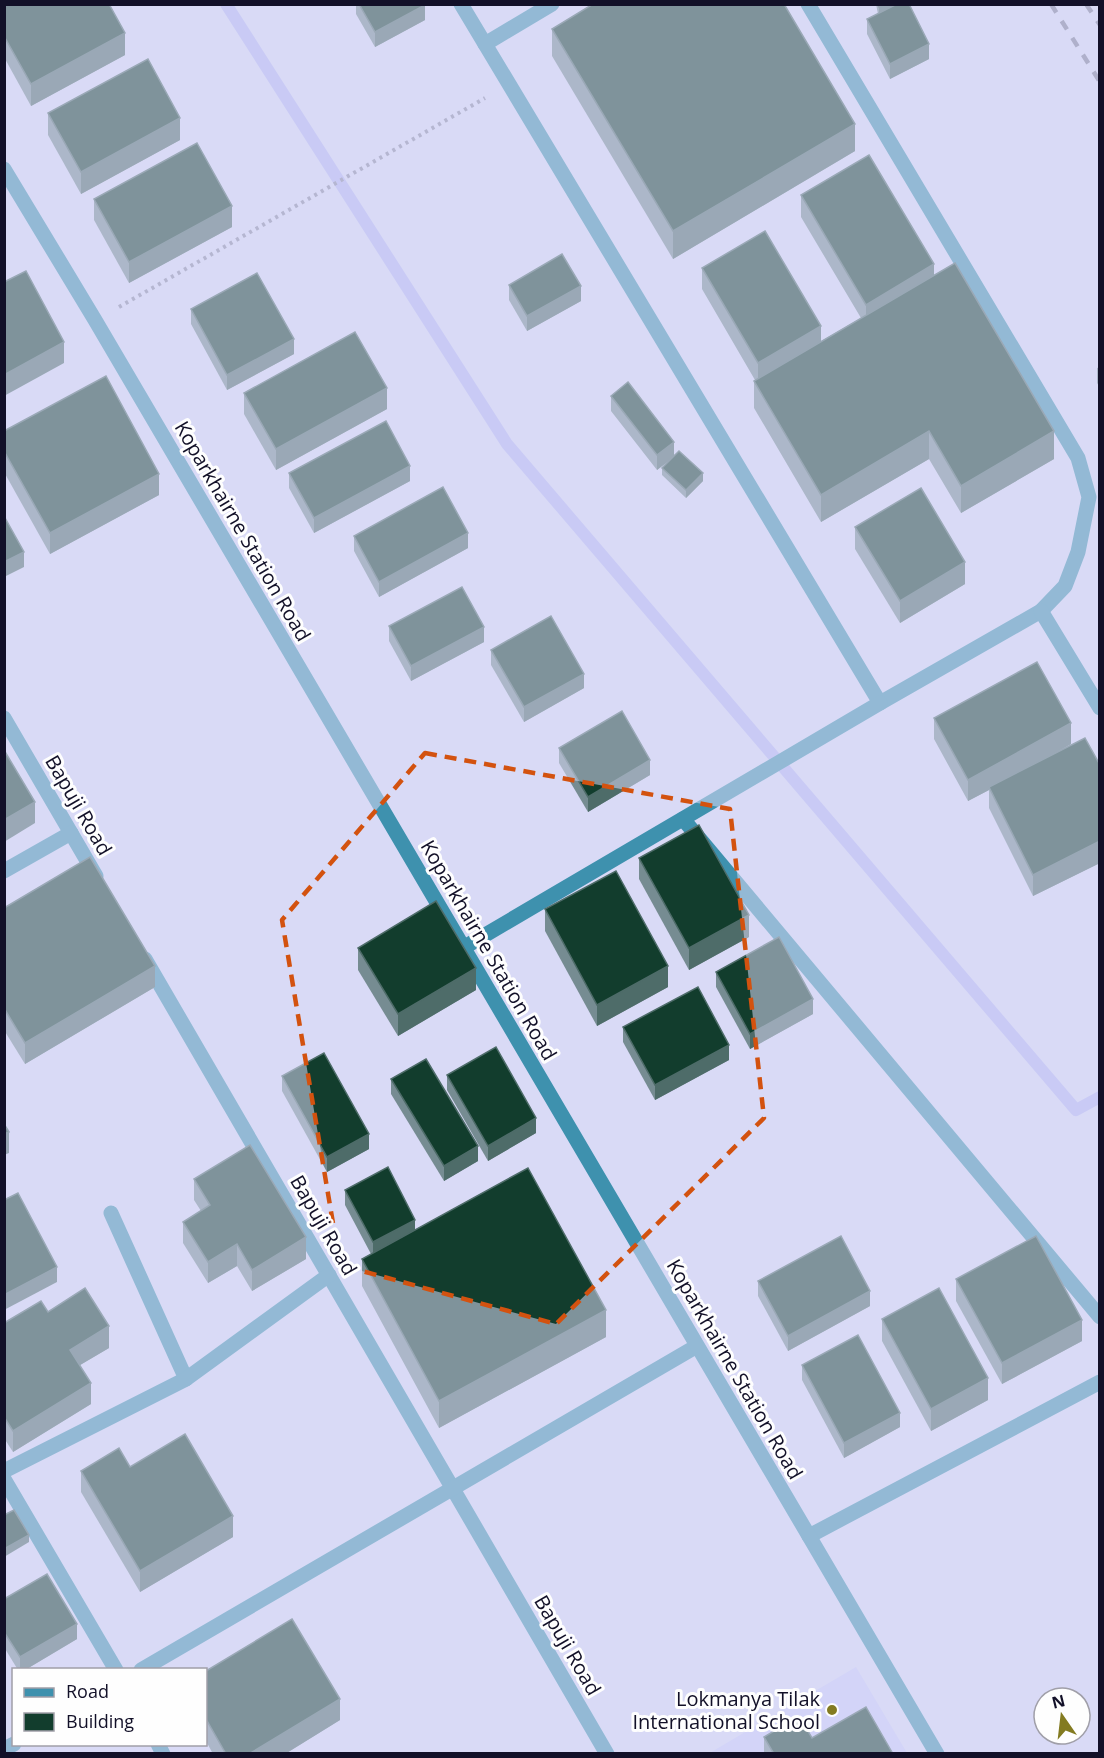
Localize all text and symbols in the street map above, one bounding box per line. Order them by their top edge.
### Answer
street label: Koparkhairne Station Road [169,416,317,646]
street label: Bapuji Road [39,750,119,860]
street label: Koparkhairne Station Road [415,835,563,1065]
street label: Bapuji Road [284,1170,364,1280]
street label: Koparkhairne Station Road [661,1254,809,1484]
street label: Bapuji Road [528,1590,608,1700]
legend [12,1668,207,1746]
text: Road [66,1679,109,1703]
place label: Lokmanya Tilak International School [632,1685,820,1735]
north arrow [1032,1686,1092,1746]
text: N [1049,1689,1067,1714]
marker: Lokmanya Tilak International School [825,1703,839,1717]
text: Building [66,1709,134,1733]

